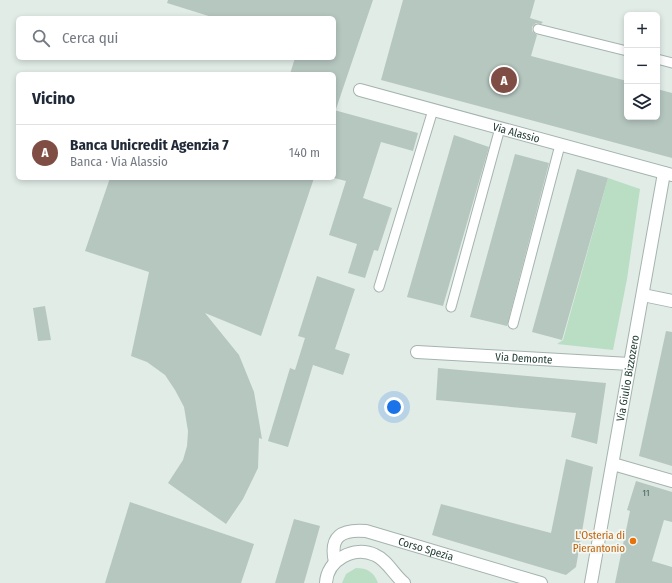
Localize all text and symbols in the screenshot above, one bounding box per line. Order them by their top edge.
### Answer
map controls [624,12,660,120]
button: + [624,12,660,48]
search box [16,16,336,60]
icon: search [30,27,52,49]
text: Cerca qui [62,29,118,47]
button: − [624,48,660,84]
pin: A [491,65,517,95]
button: layers [624,84,660,120]
text: Vicino [32,88,75,109]
street label: Via Alassio [491,120,541,145]
text: Banca Unicredit Agenzia 7 [70,136,229,154]
text: A [41,145,49,160]
text: 140 m [289,145,320,160]
text: Banca · Via Alassio [70,154,168,169]
street label: Via Giulio Bizzozero [613,334,642,422]
street label: Via Demonte [495,350,553,366]
your location [384,397,404,417]
house number: 11 [643,488,649,498]
place label: L'Osteria di Pierantonio [573,529,625,555]
street label: Corso Spezia [397,534,455,563]
marker: L'Osteria di Pierantonio [628,536,638,546]

